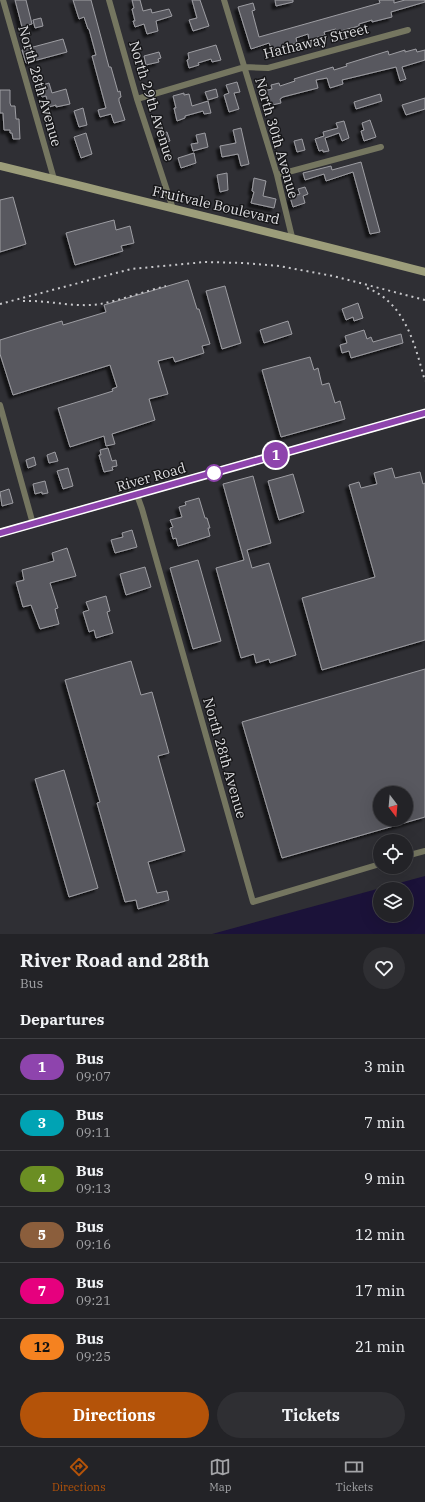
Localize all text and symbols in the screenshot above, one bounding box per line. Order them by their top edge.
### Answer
street label: Hathaway Street [261,19,371,63]
street label: North 28th Avenue [14,23,66,149]
street label: North 29th Avenue [125,39,179,163]
street label: North 30th Avenue [251,75,303,201]
street label: Fruitvale Boulevard [151,182,282,229]
line badge: 1 [263,442,289,468]
text: 1 [272,446,280,464]
street label: River Road [114,458,188,496]
unlabelled marker [205,464,223,482]
street label: North 28th Avenue [199,695,251,821]
north arrow [373,786,413,826]
map controls [373,786,413,922]
button: locate [373,834,413,874]
button: layers [373,882,413,922]
button: heart [363,947,405,989]
text: River Road and 28th [20,948,209,972]
text: Bus [20,975,43,992]
text: Departures [20,1010,104,1029]
text: Bus [76,1049,104,1068]
text: 3 min [364,1057,405,1076]
text: 1 [38,1058,46,1076]
text: 09:07 [76,1068,111,1085]
text: Bus [76,1105,104,1124]
text: 7 min [364,1113,405,1132]
text: 3 [38,1114,46,1132]
text: 09:11 [76,1124,111,1141]
text: Bus [76,1161,104,1180]
text: 9 min [364,1169,405,1188]
text: 4 [38,1170,46,1188]
text: 09:13 [76,1180,111,1197]
text: Bus [76,1217,104,1236]
text: 12 min [355,1225,405,1244]
text: 5 [38,1226,46,1244]
text: 09:16 [76,1236,111,1253]
text: Bus [76,1273,104,1292]
text: 17 min [355,1281,405,1300]
text: 7 [38,1282,46,1300]
text: 09:21 [76,1292,111,1309]
text: Bus [76,1329,104,1348]
text: 21 min [355,1337,405,1356]
text: 12 [34,1338,50,1356]
text: 09:25 [76,1348,111,1365]
button: Directions [20,1392,209,1438]
button: Tickets [217,1392,405,1438]
tab: Directions [52,1456,106,1494]
tab: Map [209,1456,232,1494]
tab: Tickets [335,1456,373,1494]

